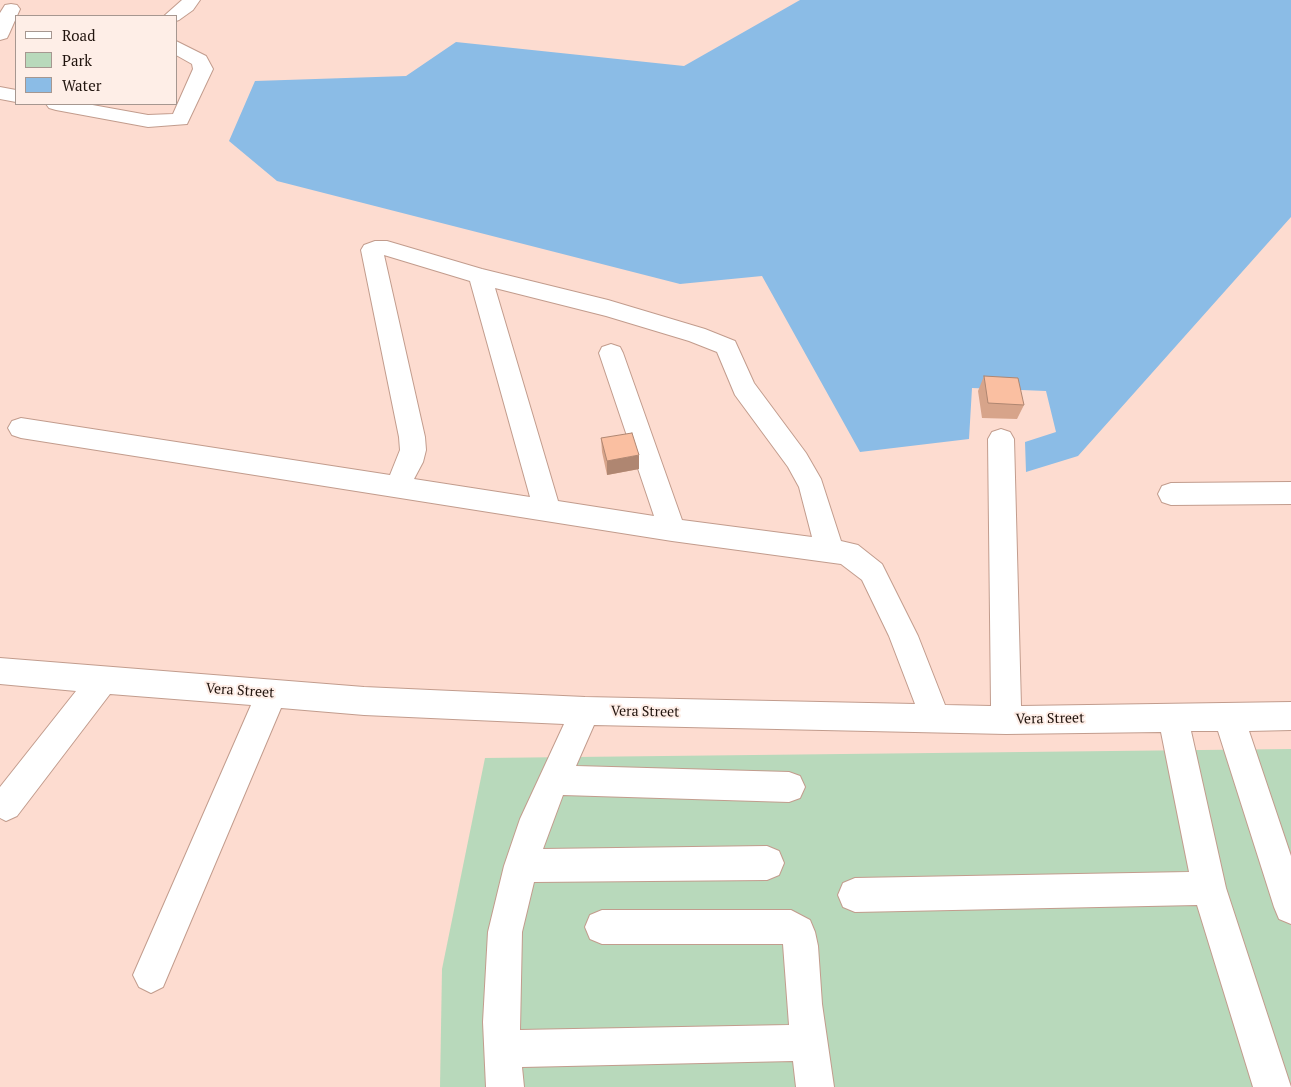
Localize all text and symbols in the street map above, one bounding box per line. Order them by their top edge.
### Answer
legend [15,15,178,105]
text: Road [62,25,95,45]
text: Park [62,50,92,70]
text: Water [62,75,101,95]
street label: Vera Street [205,680,275,702]
street label: Vera Street [611,703,679,721]
street label: Vera Street [1016,710,1084,728]

